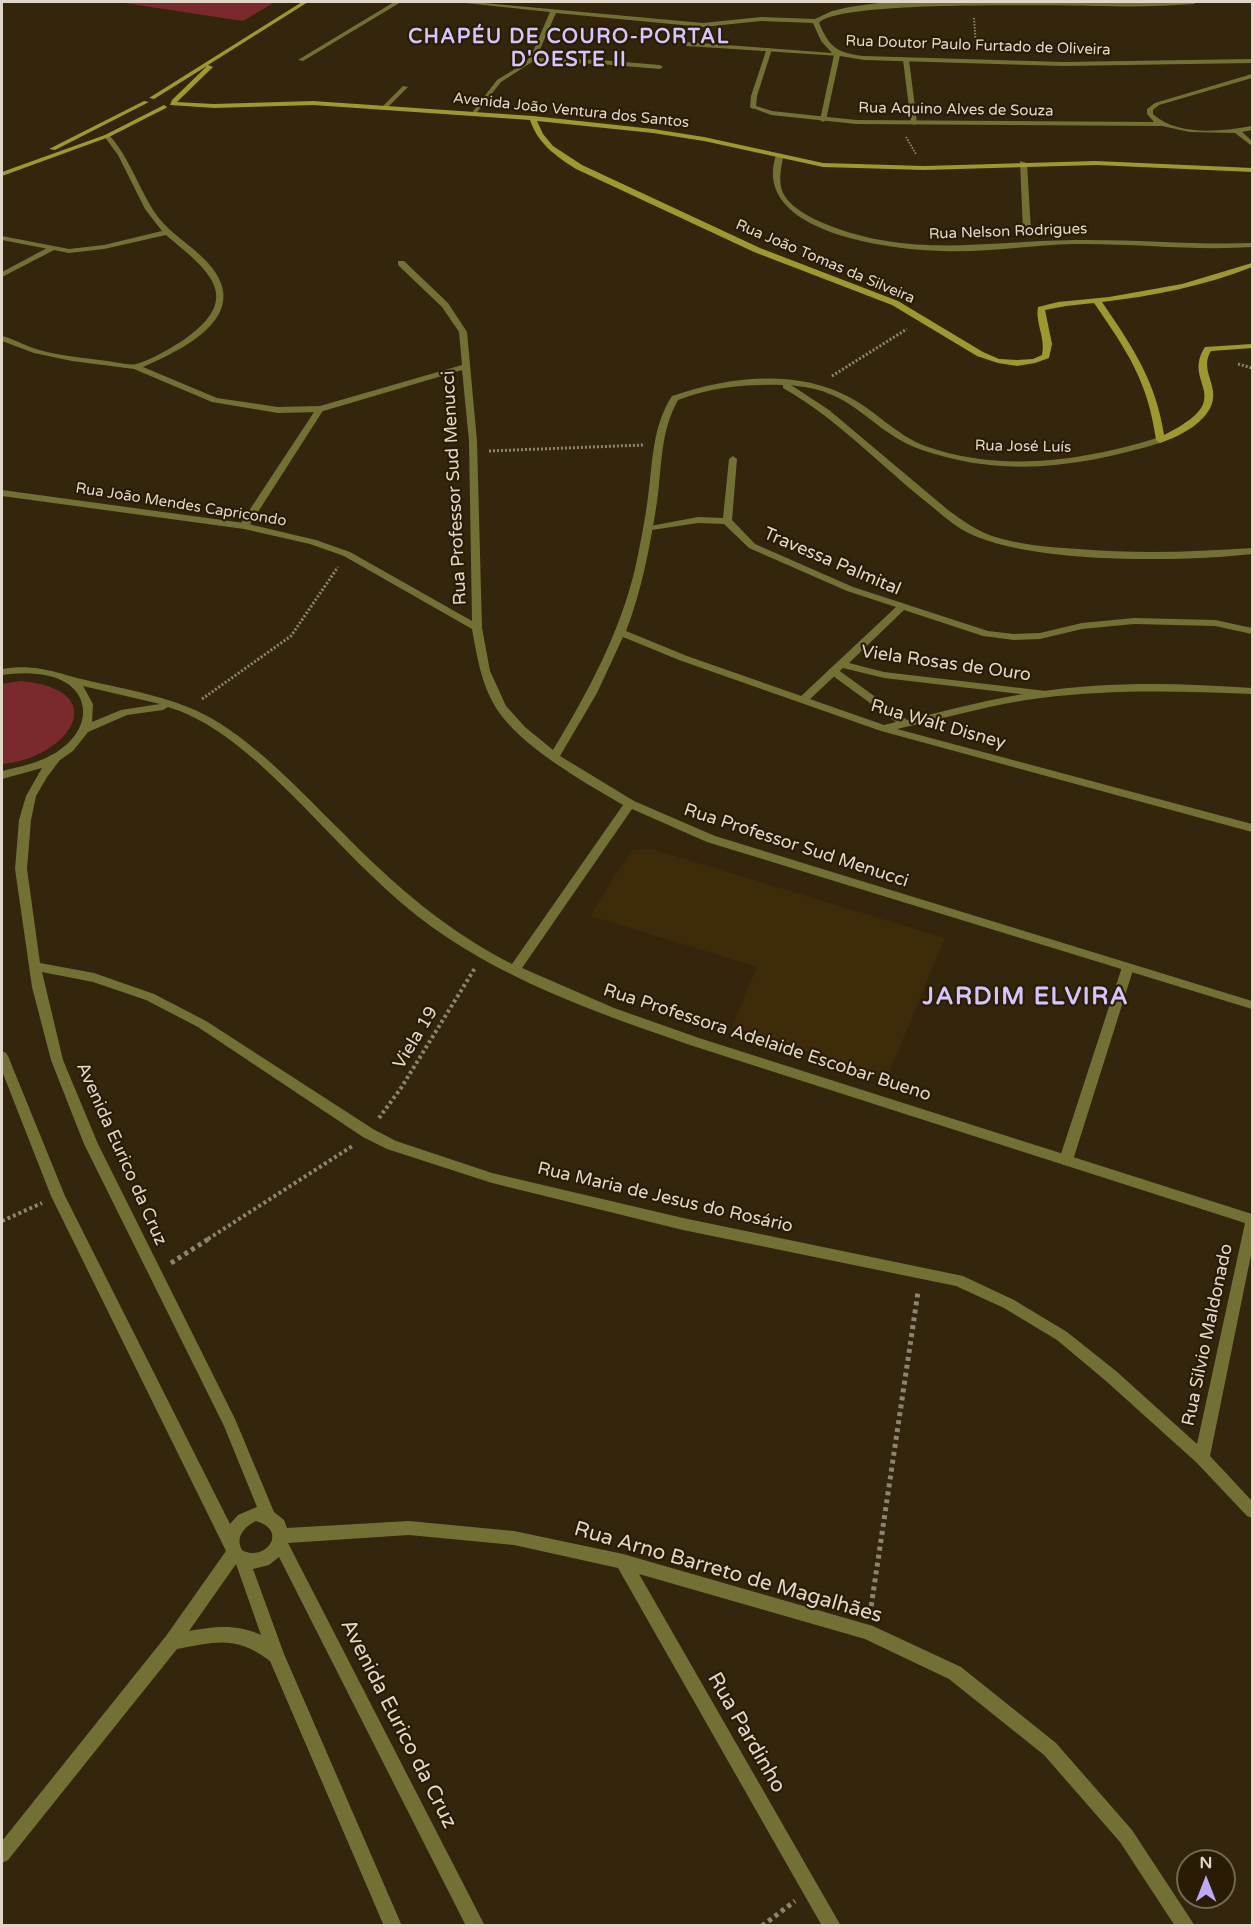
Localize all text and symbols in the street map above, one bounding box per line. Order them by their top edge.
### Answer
district label: CHAPÉU DE COURO-PORTAL D'OESTE II [408,26,730,73]
street label: Rua Doutor Paulo Furtado de Oliveira [845,32,1111,60]
street label: Avenida João Ventura dos Santos [452,90,690,132]
street label: Rua Aquino Alves de Souza [858,99,1054,121]
street label: Rua João Tomas da Silveira [733,216,917,308]
street label: Rua Nelson Rodrigues [928,220,1088,244]
street label: Rua Professor Sud Menucci [438,370,472,606]
street label: Rua José Luís [975,437,1071,457]
street label: Rua João Mendes Capricondo [74,479,288,531]
street label: Travessa Palmital [760,523,904,601]
street label: Viela Rosas de Ouro [860,641,1032,687]
street label: Rua Walt Disney [868,695,1008,755]
street label: Rua Professor Sud Menucci [681,799,911,893]
street label: Rua Professora Adelaide Escobar Bueno [600,980,934,1106]
district label: JARDIM ELVIRA [923,984,1129,1012]
street label: Viela 19 [389,1003,443,1073]
street label: Avenida Eurico da Cruz [71,1059,171,1249]
street label: Rua Maria de Jesus do Rosário [535,1158,795,1238]
street label: Rua Silvio Maldonado [1178,1242,1238,1428]
street label: Rua Arno Barreto de Magalhães [571,1517,885,1629]
street label: Avenida Eurico da Cruz [334,1615,462,1833]
street label: Rua Pardinho [701,1668,791,1798]
north arrow [1176,1849,1236,1909]
text: N [1200,1853,1212,1873]

